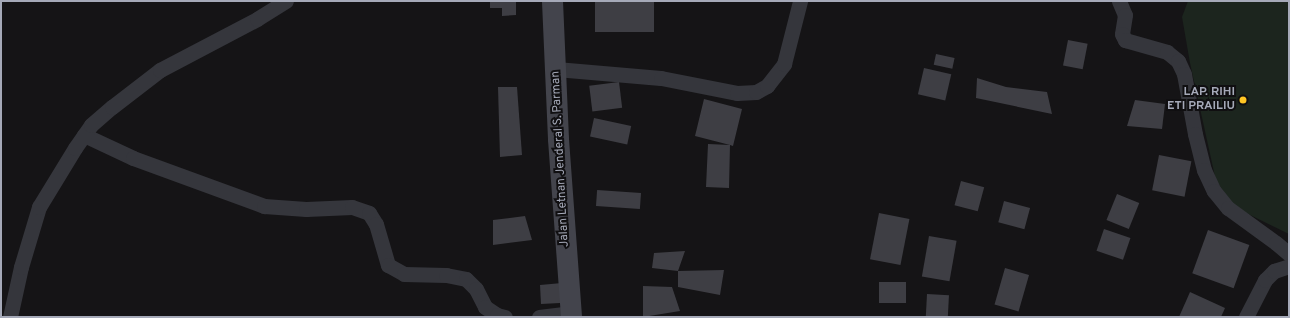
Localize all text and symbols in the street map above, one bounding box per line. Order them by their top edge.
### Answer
street label: Jalan Letnan Jenderal S. Parman [549,71,573,247]
place label: LAP. RIHI ETI PRAILIU [1167,86,1235,114]
marker: LAP. RIHI ETI PRAILIU [1238,95,1248,105]

